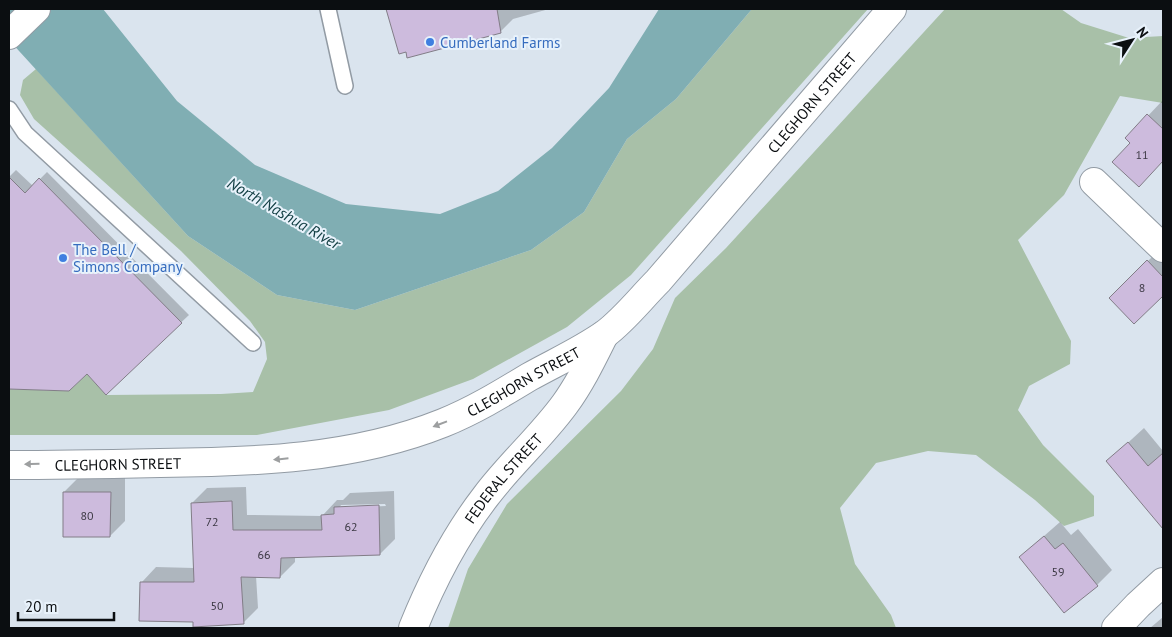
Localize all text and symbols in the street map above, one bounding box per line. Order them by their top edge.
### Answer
north arrow [1107,15,1157,65]
text: N [1133,23,1153,41]
place label: Cumberland Farms [440,33,560,52]
marker: Cumberland Farms [424,36,436,48]
street label: CLEGHORN STREET [763,48,860,157]
house number: 11 [1135,147,1149,162]
water label: North Nashua River [224,173,345,254]
place label: The Bell / Simons Company [73,240,183,276]
marker: The Bell / Simons Company [57,252,69,264]
house number: 8 [1139,280,1145,295]
street label: CLEGHORN STREET [463,342,584,420]
one-way arrow [432,420,447,428]
street label: FEDERAL STREET [460,429,547,527]
street label: CLEGHORN STREET [54,453,182,474]
one-way arrow [273,455,289,463]
one-way arrow [23,461,39,469]
house number: 80 [80,508,94,523]
house number: 72 [205,514,219,529]
house number: 62 [344,519,358,534]
house number: 66 [257,547,271,562]
house number: 59 [1051,564,1065,579]
scale bar [18,590,114,622]
text: 20 m [25,597,58,616]
house number: 50 [210,598,224,613]

